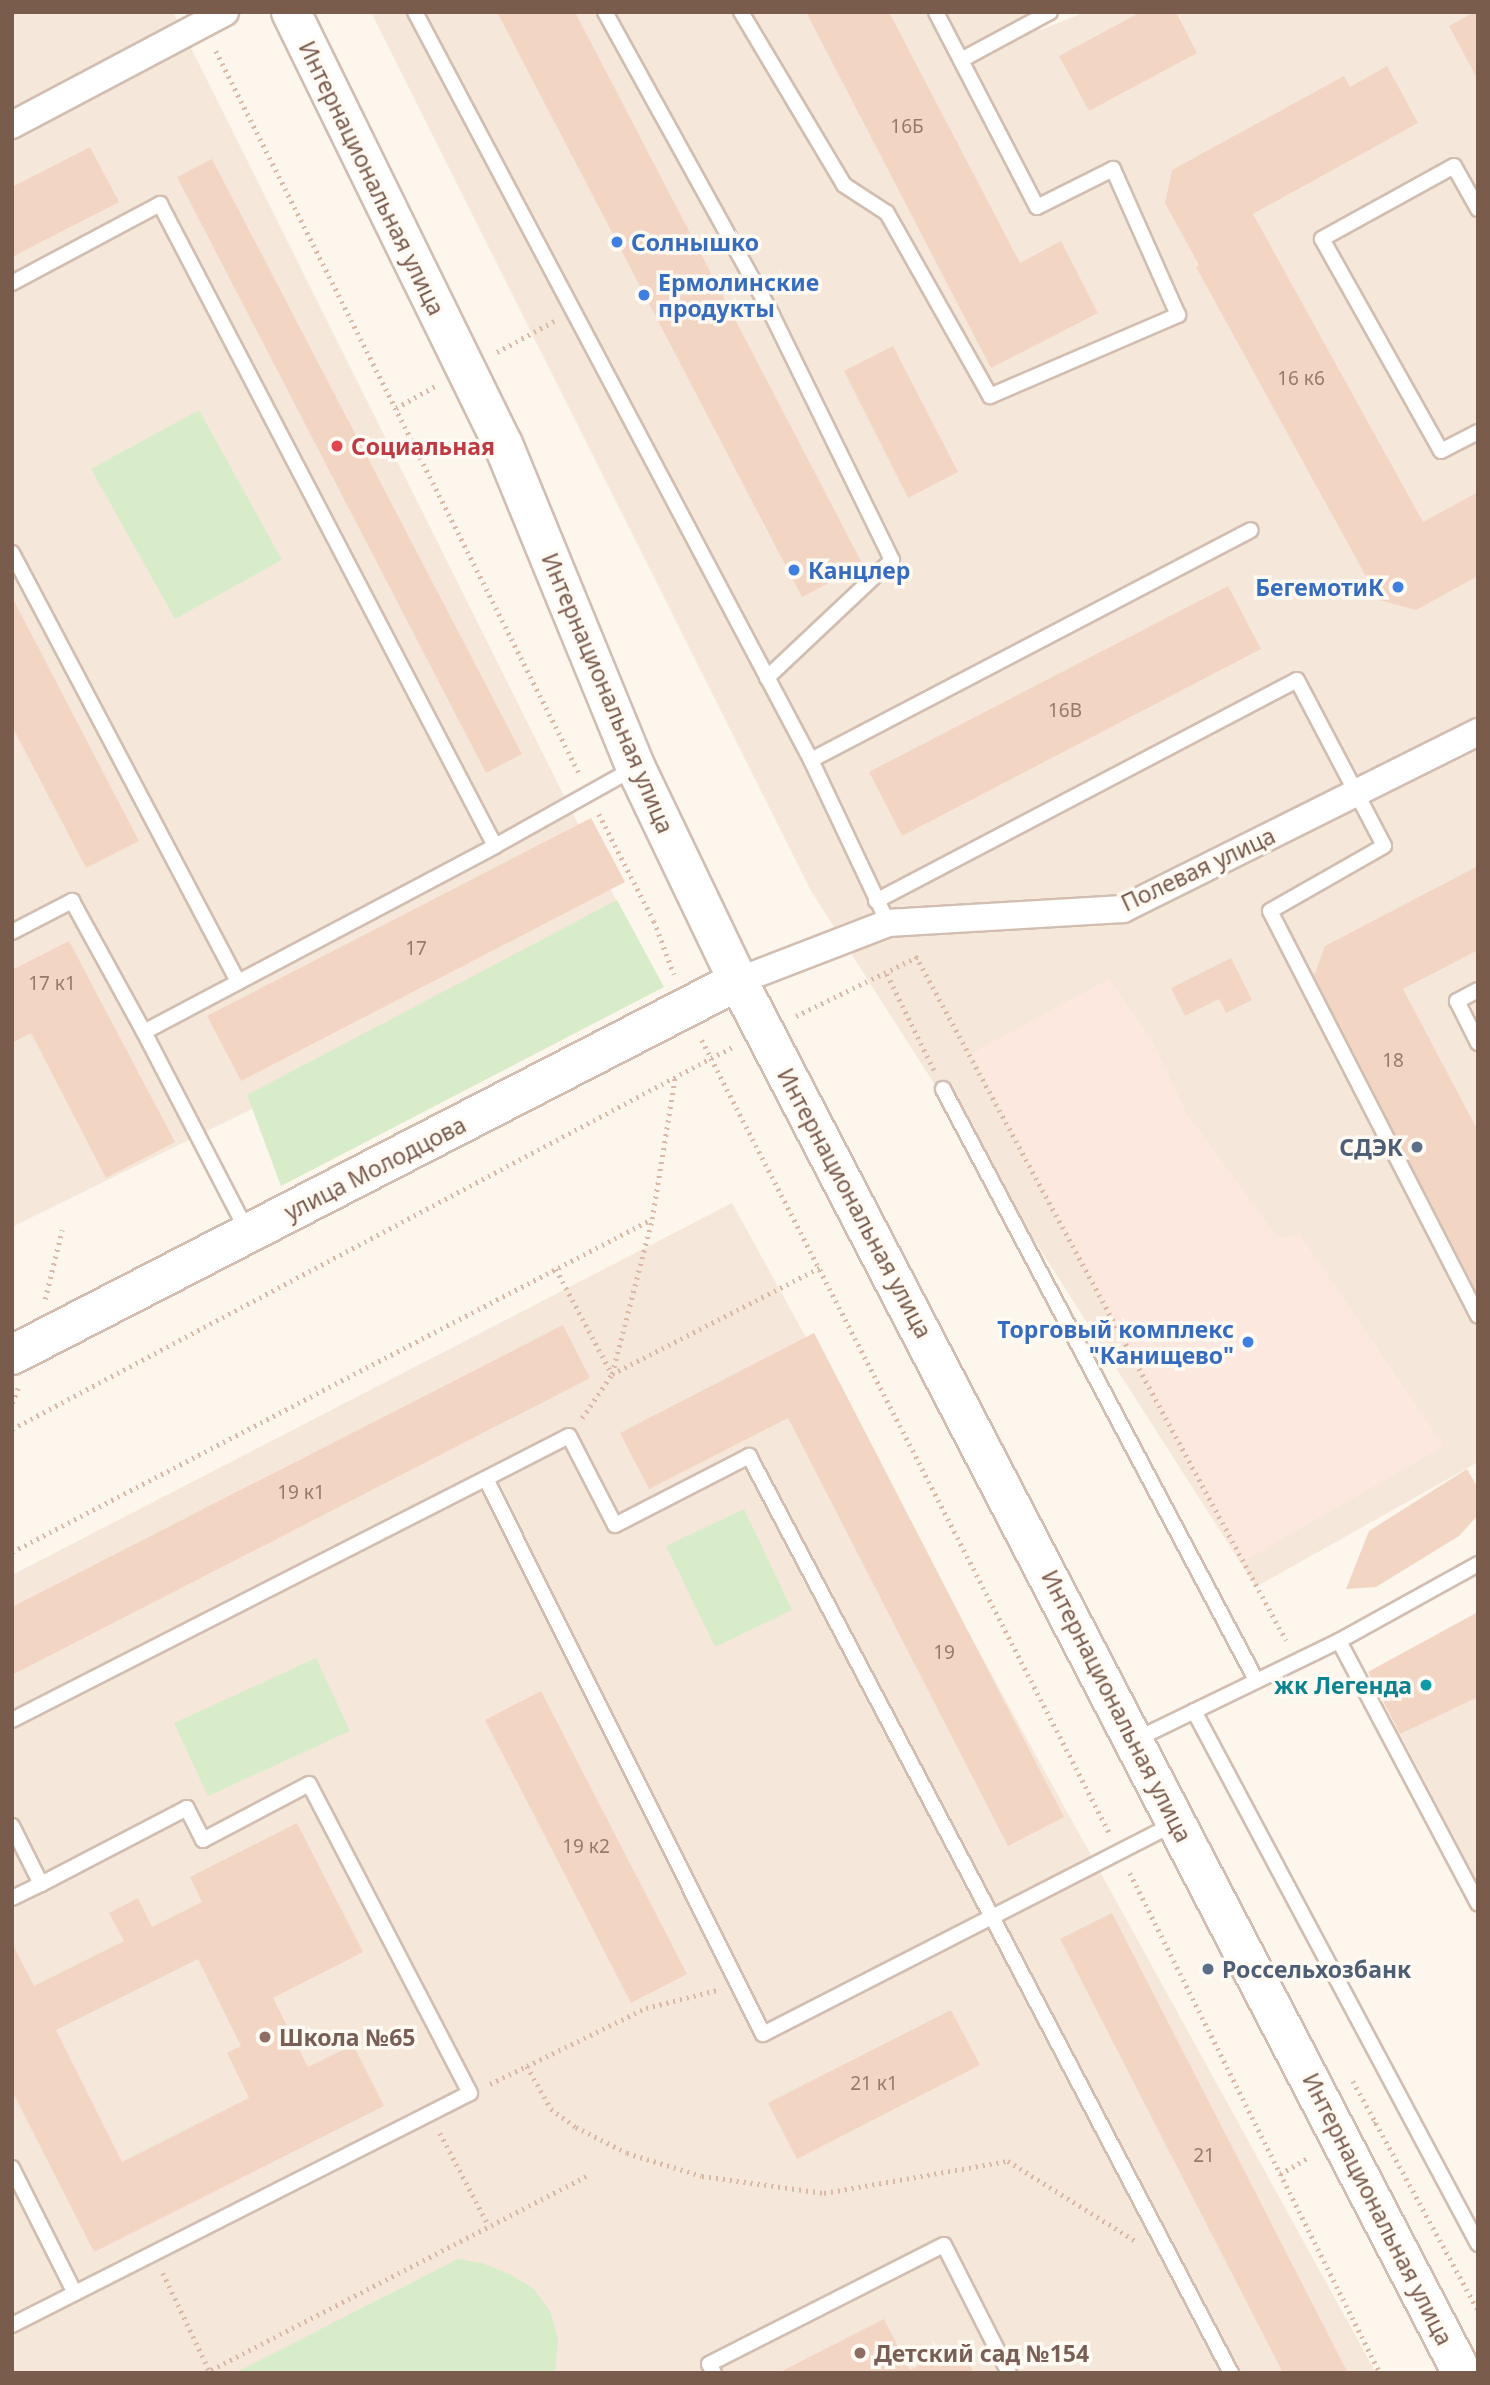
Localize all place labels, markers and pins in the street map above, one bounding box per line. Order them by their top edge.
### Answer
place label: Солнышко [631,228,759,256]
marker: Солнышко [609,234,625,250]
place label: Ермолинские продукты [658,268,819,322]
marker: Ермолинские продукты [636,287,652,303]
place label: Социальная [351,432,495,460]
marker: Социальная [329,438,345,454]
place label: Канцлер [808,556,910,584]
marker: Канцлер [786,562,802,578]
place label: БегемотиК [1255,573,1384,601]
marker: БегемотиК [1390,579,1406,595]
place label: СДЭК [1339,1133,1403,1161]
marker: СДЭК [1409,1139,1425,1155]
place label: Торговый комплекс "Канищево" [997,1315,1234,1369]
marker: Торговый комплекс "Канищево" [1240,1334,1256,1350]
place label: жк Легенда [1274,1671,1412,1699]
marker: жк Легенда [1418,1677,1434,1693]
place label: Россельхозбанк [1222,1955,1411,1983]
marker: Россельхозбанк [1200,1961,1216,1977]
place label: Школа №65 [279,2023,416,2051]
marker: Школа №65 [257,2029,273,2045]
place label: Детский сад №154 [874,2339,1089,2367]
marker: Детский сад №154 [852,2345,868,2361]

